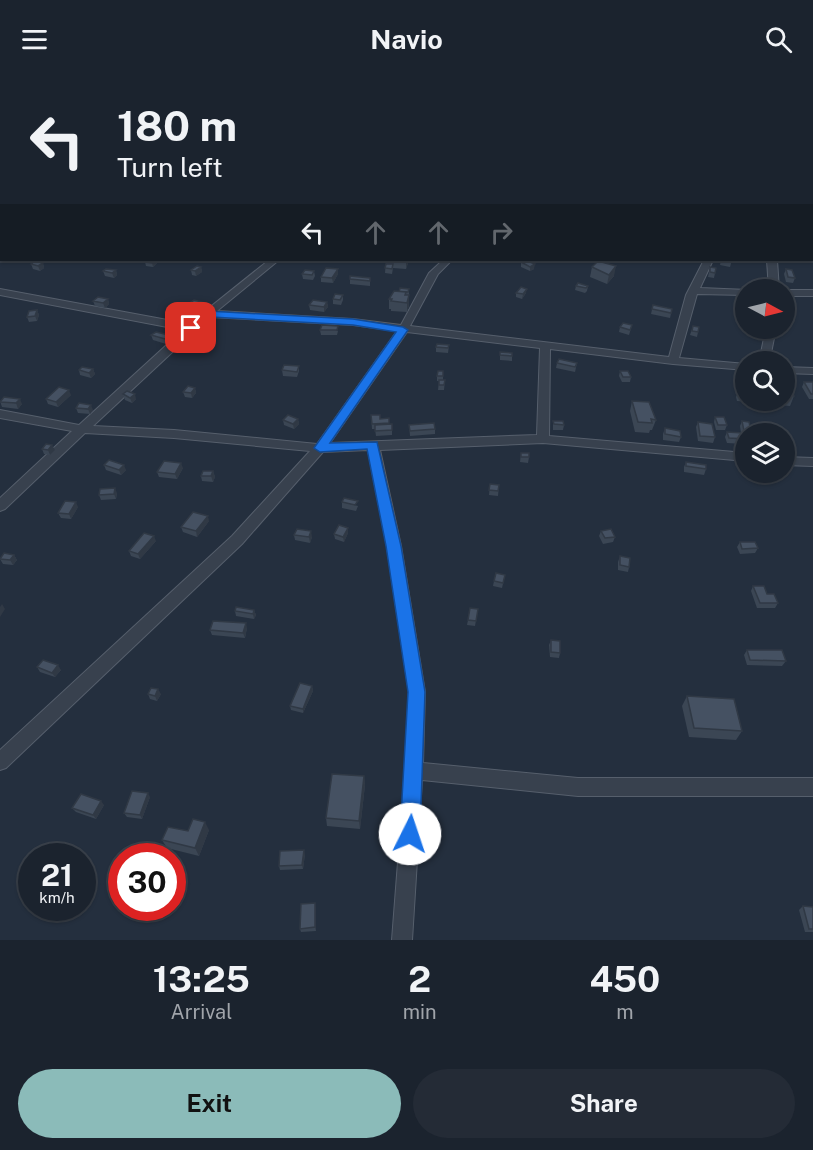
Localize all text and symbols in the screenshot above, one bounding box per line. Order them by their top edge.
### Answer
icon: menu [18,23,51,56]
text: Navio [370,23,443,55]
icon: search [762,23,795,56]
text: 180 m [117,101,237,150]
icon: left [18,102,96,180]
text: Turn left [117,151,223,183]
icon: left [296,216,329,249]
icon: ahead [359,216,392,249]
icon: ahead [422,216,455,249]
icon: right [485,216,518,249]
north arrow [735,279,795,339]
map controls [735,279,795,483]
pin [165,302,216,353]
icon: arrive [174,311,207,344]
button: search [735,351,795,411]
button: layers [735,423,795,483]
position arrow [378,802,442,866]
speed limit sign: 30 [108,843,186,921]
text: 21 [41,857,73,893]
text: km/h [39,889,75,906]
text: 13:25 [153,958,250,1000]
text: 2 [408,958,431,1000]
text: 450 [589,958,660,1000]
text: Arrival [170,1000,232,1024]
text: min [403,1000,437,1024]
text: m [616,1000,633,1024]
button: Exit [18,1069,401,1138]
button: Share [413,1069,795,1138]

